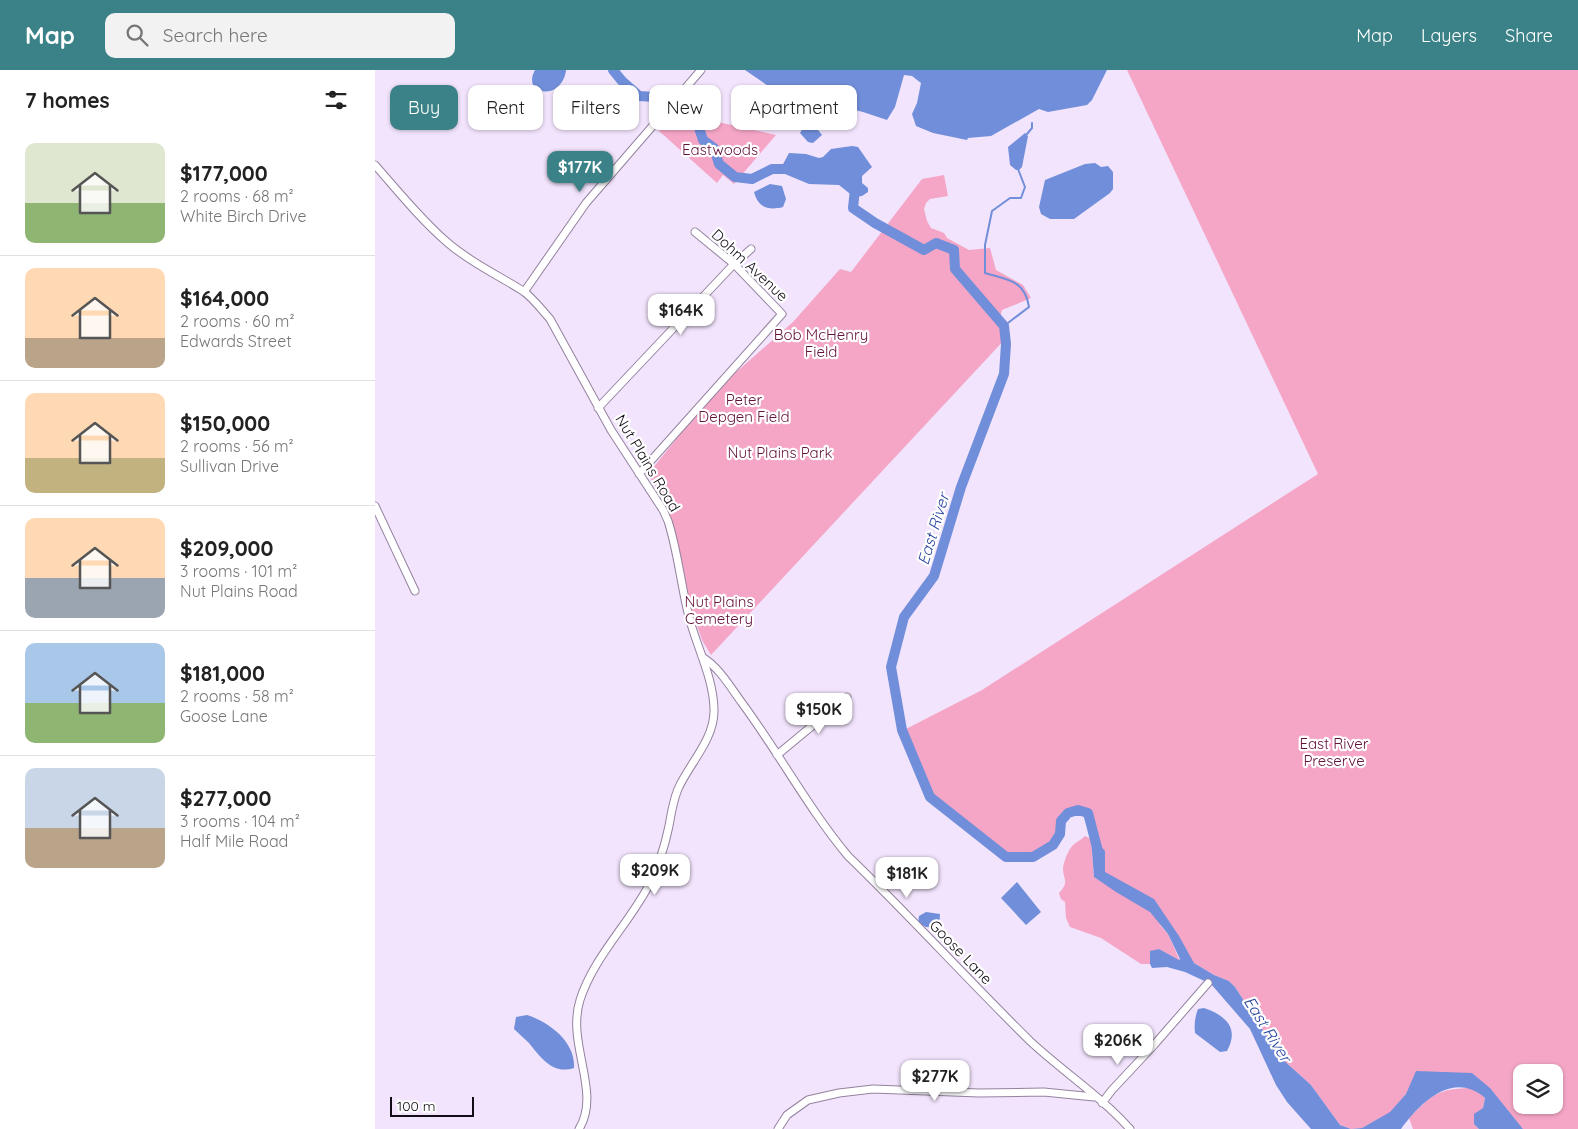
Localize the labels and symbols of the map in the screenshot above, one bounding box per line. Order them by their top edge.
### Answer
park label: Eastwoods [682,140,758,159]
pin: $177K [545,150,615,193]
street label: Dohm Avenue [708,225,792,305]
pin: $164K [646,294,716,336]
park label: Bob McHenry Field [774,325,868,361]
park label: Peter Depgen Field [698,390,790,426]
street label: Nut Plains Road [611,411,685,515]
park label: Nut Plains Park [728,443,832,462]
water label: East River [913,489,954,567]
park label: Nut Plains Cemetery [684,592,754,628]
pin: $150K [784,692,854,735]
park label: East River Preserve [1299,734,1369,770]
pin: $209K [620,854,690,896]
pin: $181K [872,856,942,899]
street label: Goose Lane [926,916,996,988]
water label: East River [1240,992,1297,1067]
pin: $206K [1083,1024,1153,1066]
pin: $277K [900,1060,970,1102]
scale bar [390,1094,474,1117]

